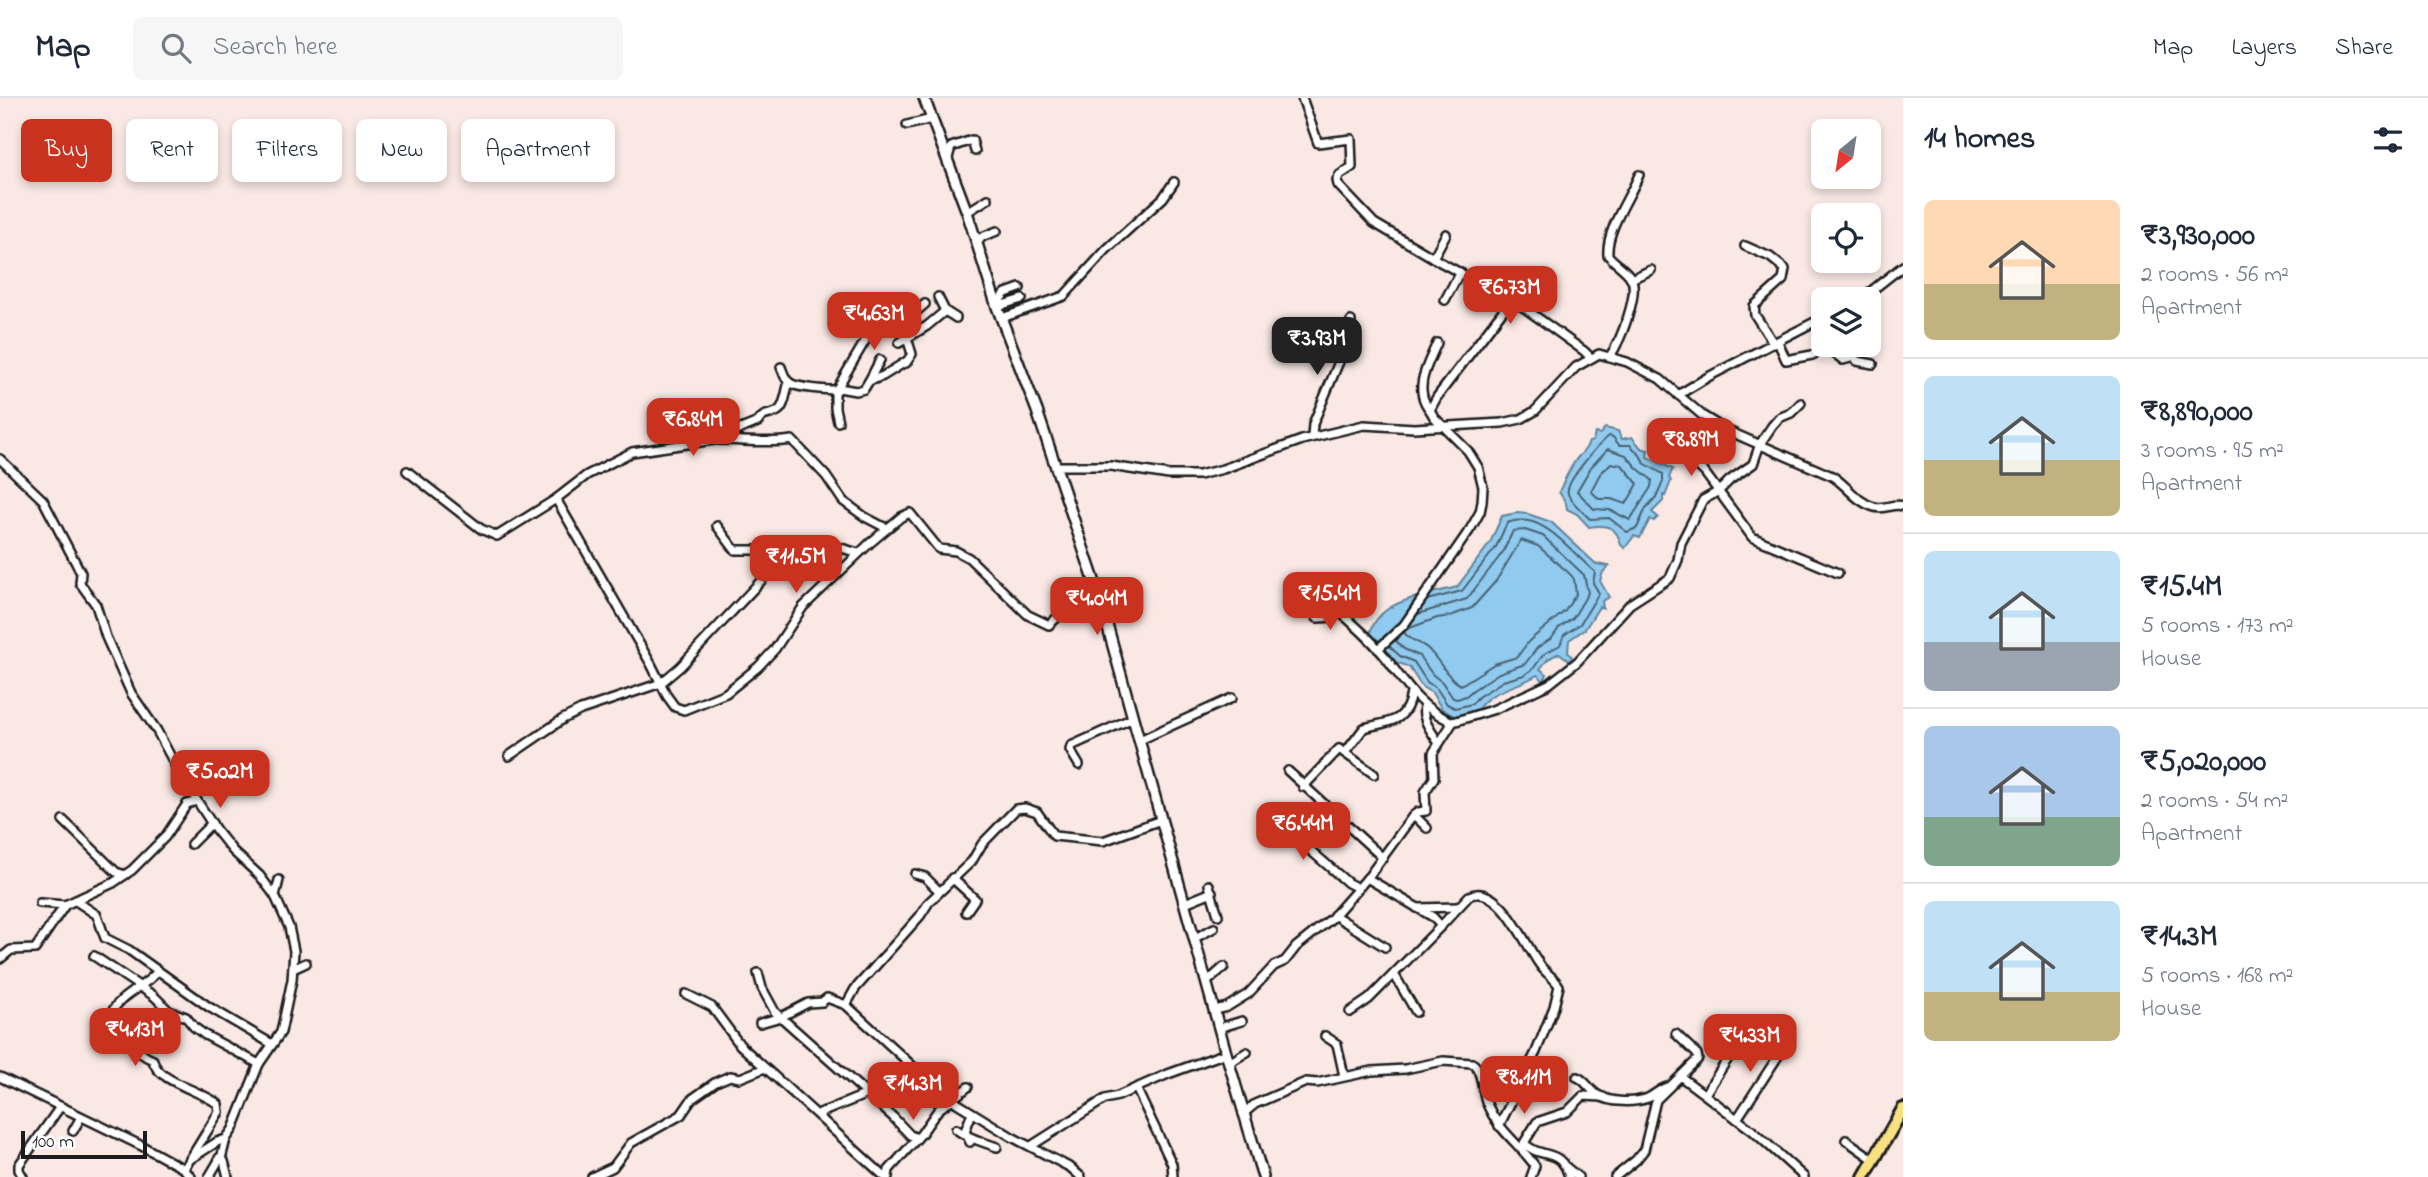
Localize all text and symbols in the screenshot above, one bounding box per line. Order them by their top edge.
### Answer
search box [133,17,623,80]
text: Map [35,24,91,72]
icon: search [157,29,195,67]
text: Search here [213,29,337,67]
text: Map [2153,31,2193,66]
text: Layers [2231,31,2297,66]
text: Share [2335,31,2393,66]
text: 14 homes [1924,118,2035,162]
chip: Buy [21,119,112,182]
chip: Rent [126,119,218,182]
chip: Filters [232,119,342,182]
chip: New [356,119,447,182]
chip: Apartment [461,119,615,182]
north arrow [1811,119,1881,189]
map controls [1811,119,1881,357]
icon: filters [2369,121,2407,159]
button: locate [1811,203,1881,273]
text: ₹3,930,000 [2141,215,2255,259]
icon: home [1980,228,2064,312]
text: 2 rooms · 56 m² [2141,259,2289,292]
pin: ₹6.73M [1453,266,1567,326]
text: ₹6.73M [1479,272,1541,305]
button: layers [1811,287,1881,357]
pin: ₹4.63M [817,292,931,352]
text: Apartment [2141,292,2242,325]
text: ₹4.63M [843,298,905,331]
pin: ₹3.93M [1260,317,1374,377]
text: ₹3.93M [1288,323,1346,356]
text: ₹8,890,000 [2141,391,2253,435]
pin: ₹6.84M [636,398,750,458]
text: ₹6.84M [663,404,723,437]
icon: home [1980,404,2064,488]
pin: ₹8.89M [1634,418,1748,478]
text: ₹8.89M [1663,424,1719,457]
text: 3 rooms · 95 m² [2141,435,2284,468]
text: Apartment [2141,468,2242,501]
pin: ₹11.5M [739,536,853,595]
text: ₹11.5M [766,541,826,574]
text: ₹15.4M [2141,566,2222,610]
pin: ₹15.4M [1273,573,1387,632]
pin: ₹4.04M [1040,578,1154,637]
text: ₹15.4M [1299,578,1361,611]
icon: home [1980,579,2064,663]
text: ₹4.04M [1066,583,1128,616]
text: 5 rooms · 173 m² [2141,610,2294,643]
text: House [2141,643,2201,676]
text: ₹5,020,000 [2141,741,2266,785]
pin: ₹5.02M [163,750,277,810]
icon: home [1980,754,2064,838]
text: ₹5.02M [187,756,253,789]
text: 2 rooms · 54 m² [2141,785,2288,818]
pin: ₹6.44M [1246,802,1360,862]
text: ₹6.44M [1272,808,1334,841]
text: Apartment [2141,818,2242,851]
text: ₹14.3M [2141,916,2218,960]
icon: home [1980,929,2064,1013]
text: 5 rooms · 168 m² [2141,960,2293,993]
text: House [2141,993,2201,1026]
pin: ₹4.13M [78,1009,192,1068]
text: ₹4.13M [106,1014,164,1047]
pin: ₹4.33M [1693,1014,1807,1074]
text: ₹4.33M [1720,1020,1780,1053]
pin: ₹8.11M [1467,1056,1581,1116]
pin: ₹14.3M [856,1062,970,1122]
text: ₹8.11M [1496,1062,1552,1095]
text: ₹14.3M [884,1068,942,1101]
scale bar [21,1128,147,1160]
text: 100 m [32,1129,74,1156]

